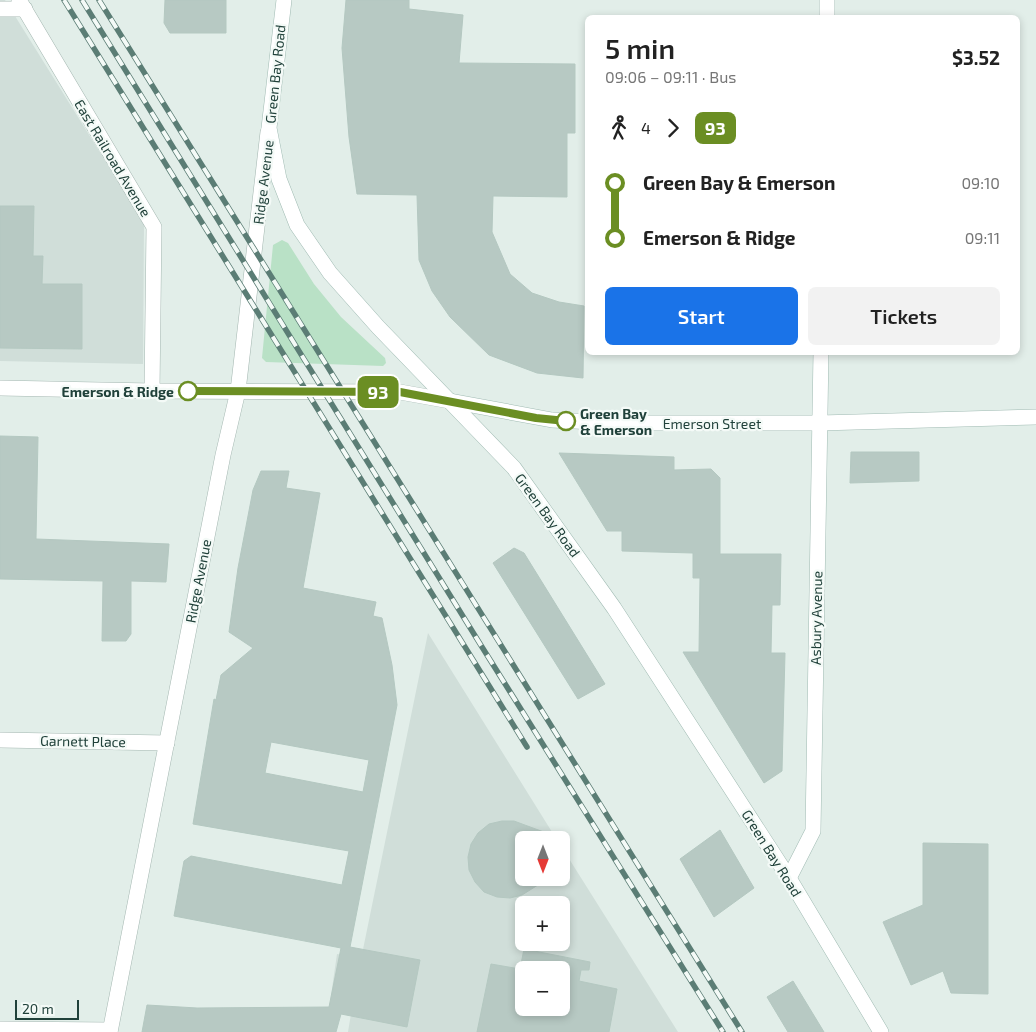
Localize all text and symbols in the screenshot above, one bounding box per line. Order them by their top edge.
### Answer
street label: Green Bay Road [261,24,289,124]
text: 5 min [605,31,675,65]
text: $3.52 [952,46,1000,69]
text: 09:06 – 09:11 · Bus [605,67,736,86]
street label: East Railroad Avenue [71,96,155,220]
icon: walk [605,114,633,142]
icon: forward [659,114,687,142]
text: 93 [705,117,726,139]
text: 4 [641,118,651,137]
street label: Ridge Avenue [249,139,277,225]
text: Green Bay & Emerson [643,171,836,194]
text: 09:10 [961,173,1000,192]
text: Emerson & Ridge [643,226,796,249]
text: 09:11 [965,228,1000,247]
button: Start [605,287,798,345]
button: Tickets [808,287,1000,345]
line badge: 93 [356,376,400,408]
marker: Emerson & Ridge [178,381,198,401]
text: 93 [368,381,388,403]
place label: Emerson & Ridge [62,383,174,400]
place label: Green Bay & Emerson [580,405,652,438]
marker: Green Bay & Emerson [556,411,576,431]
street label: Emerson Street [663,415,761,432]
street label: Green Bay Road [512,470,584,560]
street label: Ridge Avenue [182,538,214,624]
street label: Asbury Avenue [807,571,825,665]
street label: Garnett Place [40,732,126,750]
street label: Green Bay Road [738,806,806,900]
north arrow [515,831,570,886]
map controls [515,831,570,1016]
button: + [515,896,570,951]
button: − [515,961,570,1016]
scale bar [15,997,79,1020]
text: 20 m [22,1000,54,1017]

